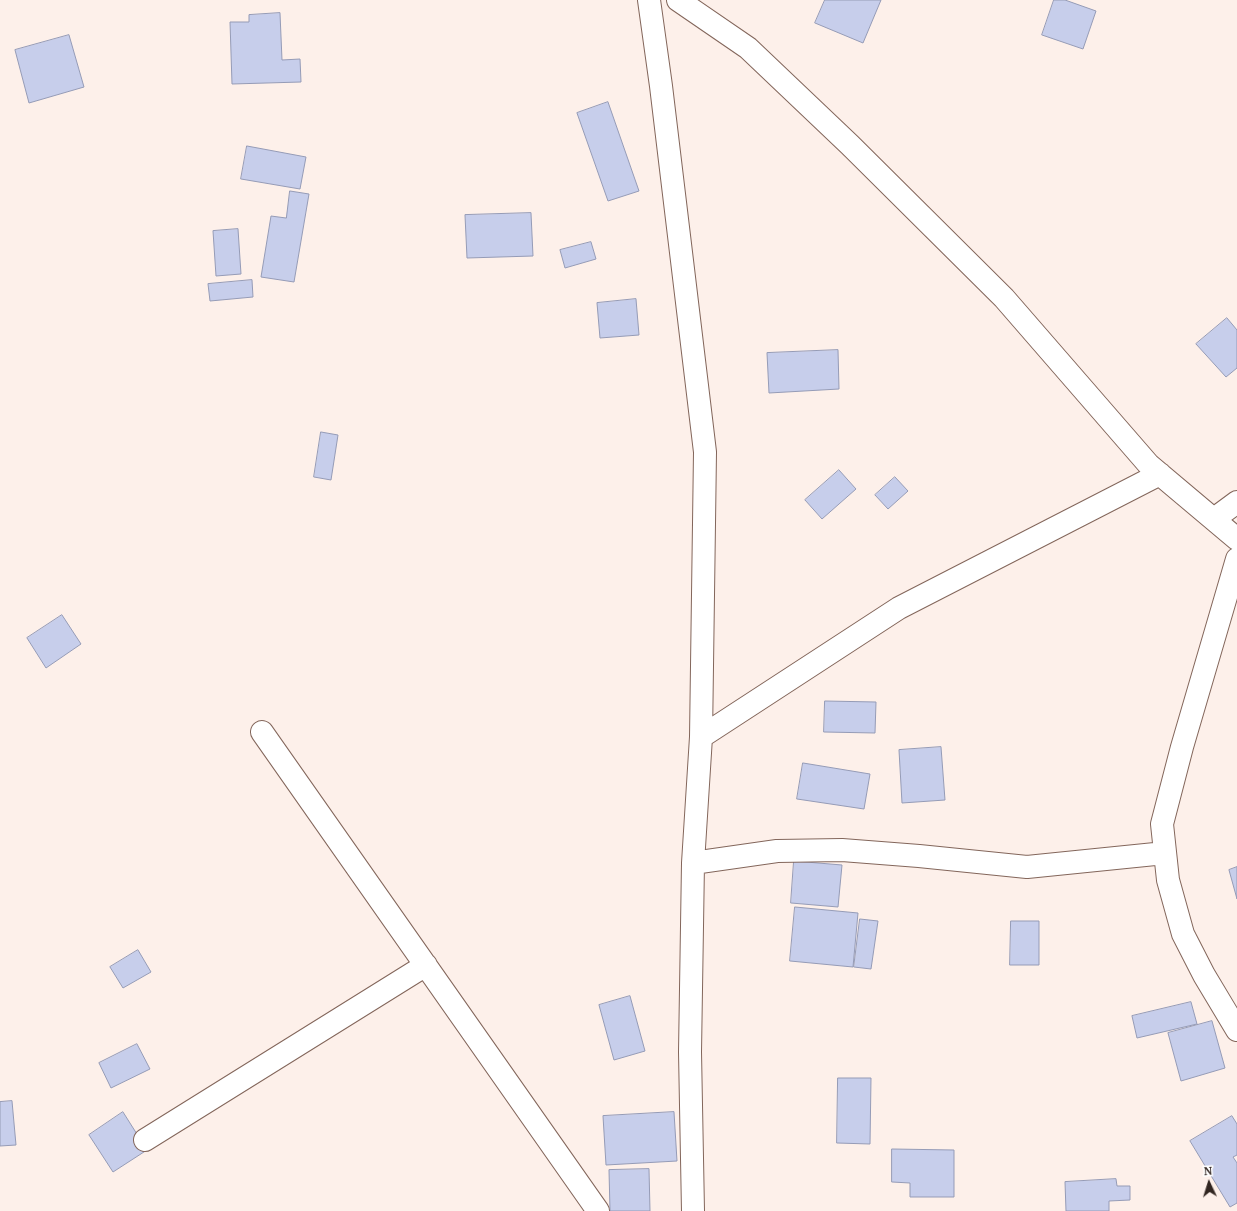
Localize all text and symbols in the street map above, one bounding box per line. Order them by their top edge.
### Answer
north arrow [1189,1163,1229,1203]
text: N [1204,1164,1213,1178]

